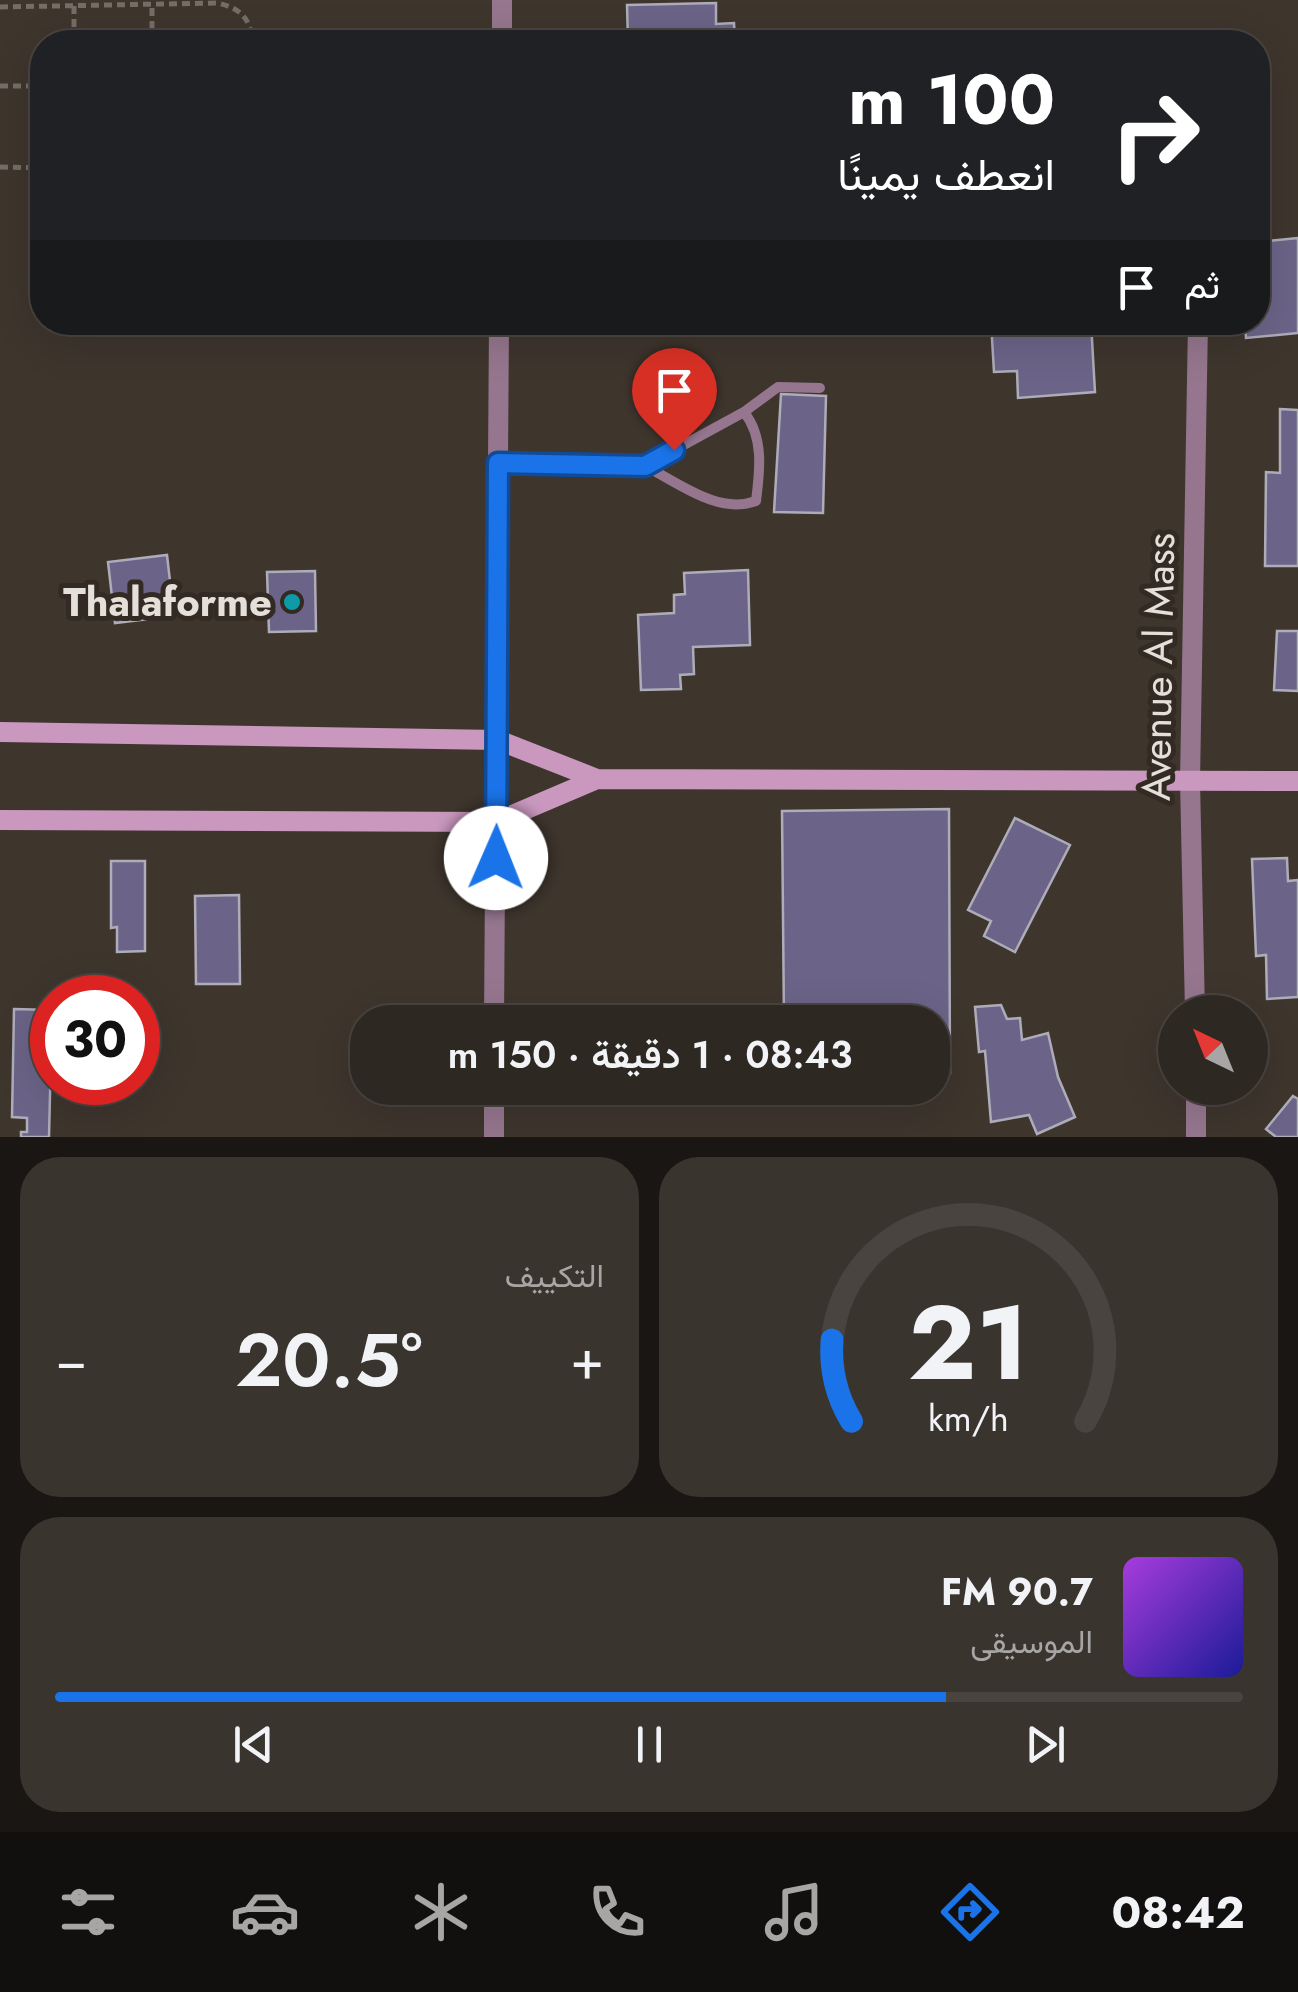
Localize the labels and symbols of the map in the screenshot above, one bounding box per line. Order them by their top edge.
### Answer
pin [632,348,717,451]
street label: Avenue Al Mass [1127,532,1189,802]
place label: Thalaforme [63,573,272,631]
marker: Thalaforme [281,591,303,613]
position arrow [444,806,548,910]
speed limit sign: 30 [30,975,160,1105]
north arrow [1158,995,1268,1105]

